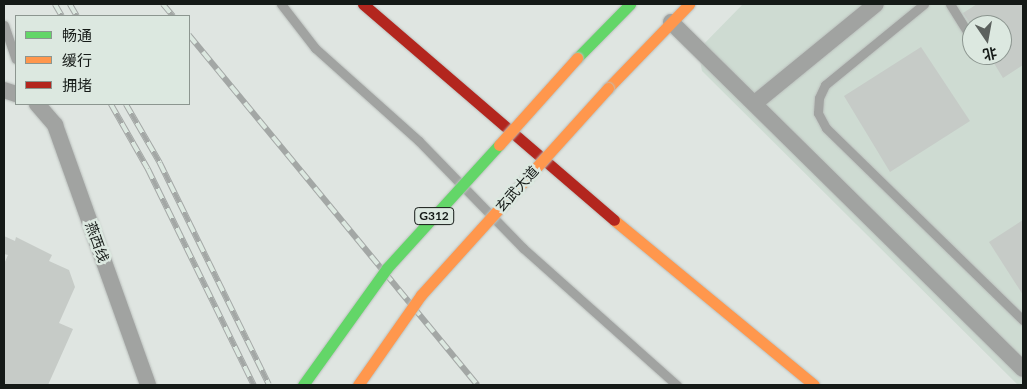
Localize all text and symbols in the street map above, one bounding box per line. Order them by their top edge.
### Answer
legend [15,15,190,105]
north arrow [962,15,1012,65]
text: 畅通 [62,26,92,44]
text: 北 [981,44,999,64]
text: 缓行 [62,51,92,69]
text: 拥堵 [62,76,92,94]
street label: 玄武大道 [492,163,542,215]
road number: G312 [414,207,454,226]
street label: 燕西线 [82,219,112,265]

